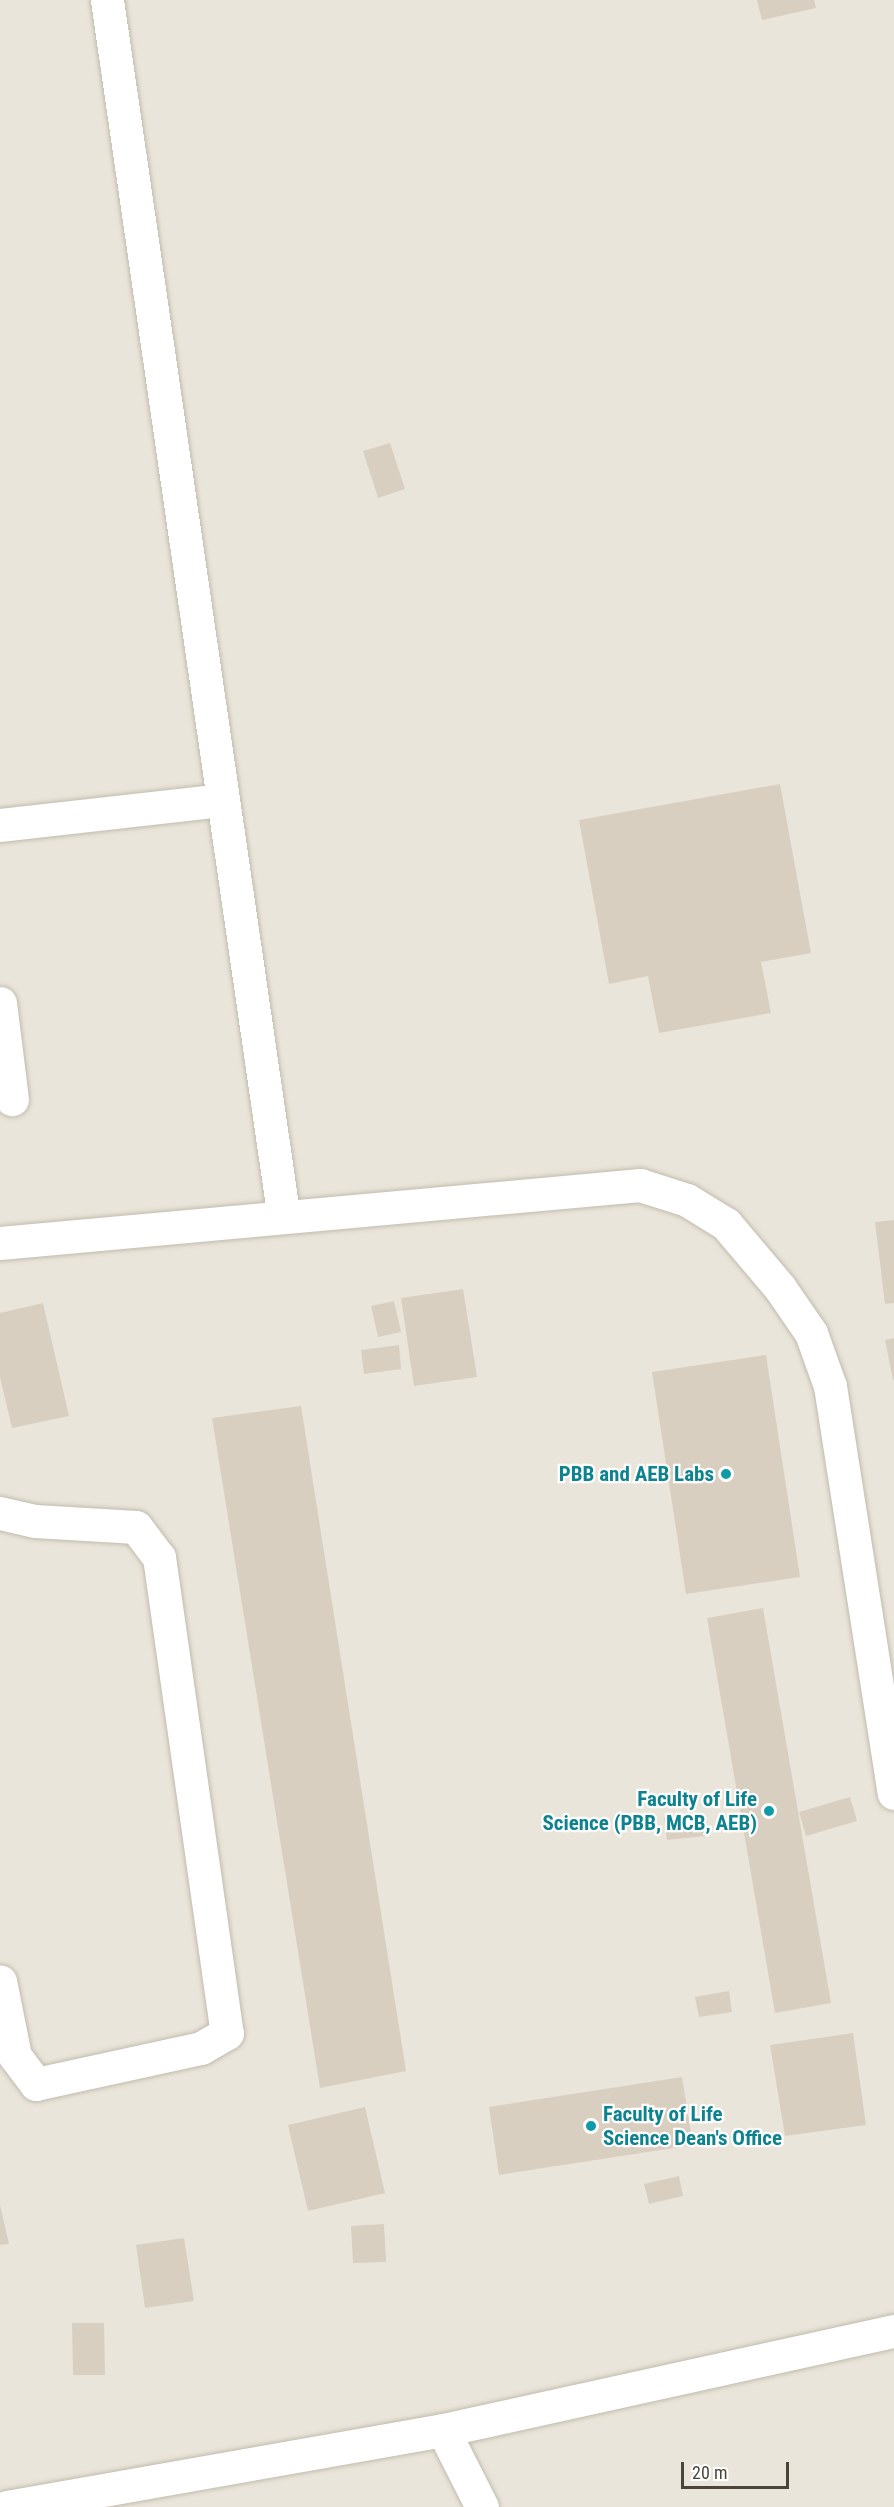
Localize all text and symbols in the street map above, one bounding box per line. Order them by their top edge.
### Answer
place label: PBB and AEB Labs [559,1461,714,1487]
marker: PBB and AEB Labs [719,1467,733,1481]
place label: Faculty of Life Science (PBB, MCB, AEB) [542,1786,757,1836]
marker: Faculty of Life Science (PBB, MCB, AEB) [762,1804,776,1818]
place label: Faculty of Life Science Dean's Office [603,2101,782,2151]
marker: Faculty of Life Science Dean's Office [584,2119,598,2133]
scale bar [684,2450,792,2488]
text: 20 m [692,2462,727,2483]

